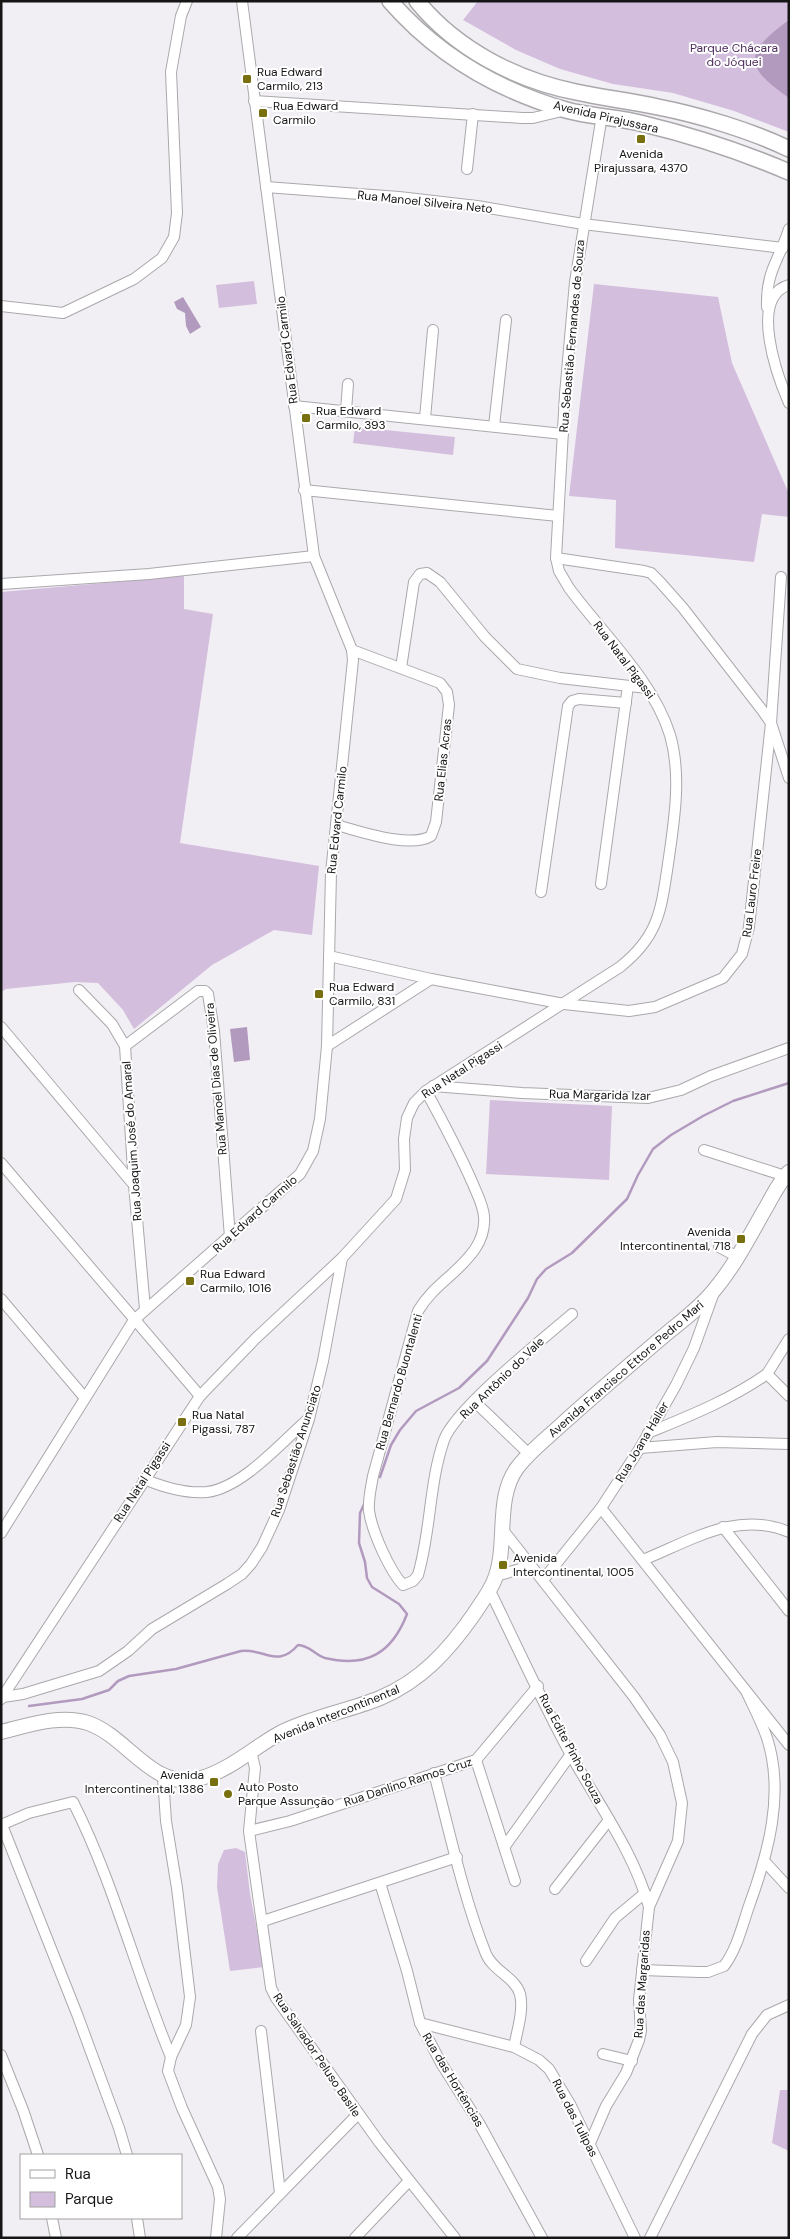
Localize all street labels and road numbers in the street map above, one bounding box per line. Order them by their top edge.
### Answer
street label: Avenida Pirajussara [552,97,660,137]
street label: Rua Manoel Silveira Neto [357,187,493,217]
street label: Rua Sebastião Fernandes de Souza [556,239,588,433]
street label: Rua Edvard Carmilo [272,295,302,405]
street label: Rua Natal Pigassi [589,618,659,702]
street label: Rua Elias Acras [431,718,455,802]
street label: Rua Edvard Carmilo [323,765,351,875]
street label: Rua Lauro Freire [739,848,765,938]
street label: Rua Manoel Dias de Oliveira [201,1002,231,1156]
street label: Rua Natal Pigassi [418,1038,506,1102]
street label: Rua Joaquim José do Amaral [118,1060,146,1222]
street label: Rua Margarida Izar [549,1086,652,1104]
street label: Rua Edvard Carmilo [209,1172,301,1256]
street label: Avenida Francisco Ettore Pedro Mari [545,1297,707,1441]
street label: Rua Bernardo Buontalenti [372,1312,426,1452]
street label: Rua Antônio do Vale [456,1333,548,1422]
street label: Rua Sebastião Anunciato [267,1383,325,1519]
street label: Rua Joana Haller [612,1398,673,1485]
street label: Rua Natal Pigassi [110,1438,174,1526]
street label: Avenida Intercontinental [270,1681,402,1747]
street label: Rua Edite Pinho Souza [535,1691,607,1807]
street label: Rua Danlino Ramos Cruz [342,1754,474,1810]
street label: Rua das Margaridas [630,1929,654,2039]
street label: Rua Salvador Peluso Basile [269,1990,365,2120]
street label: Rua das Hortências [419,2030,487,2130]
street label: Rua das Tulipas [548,2076,602,2160]

